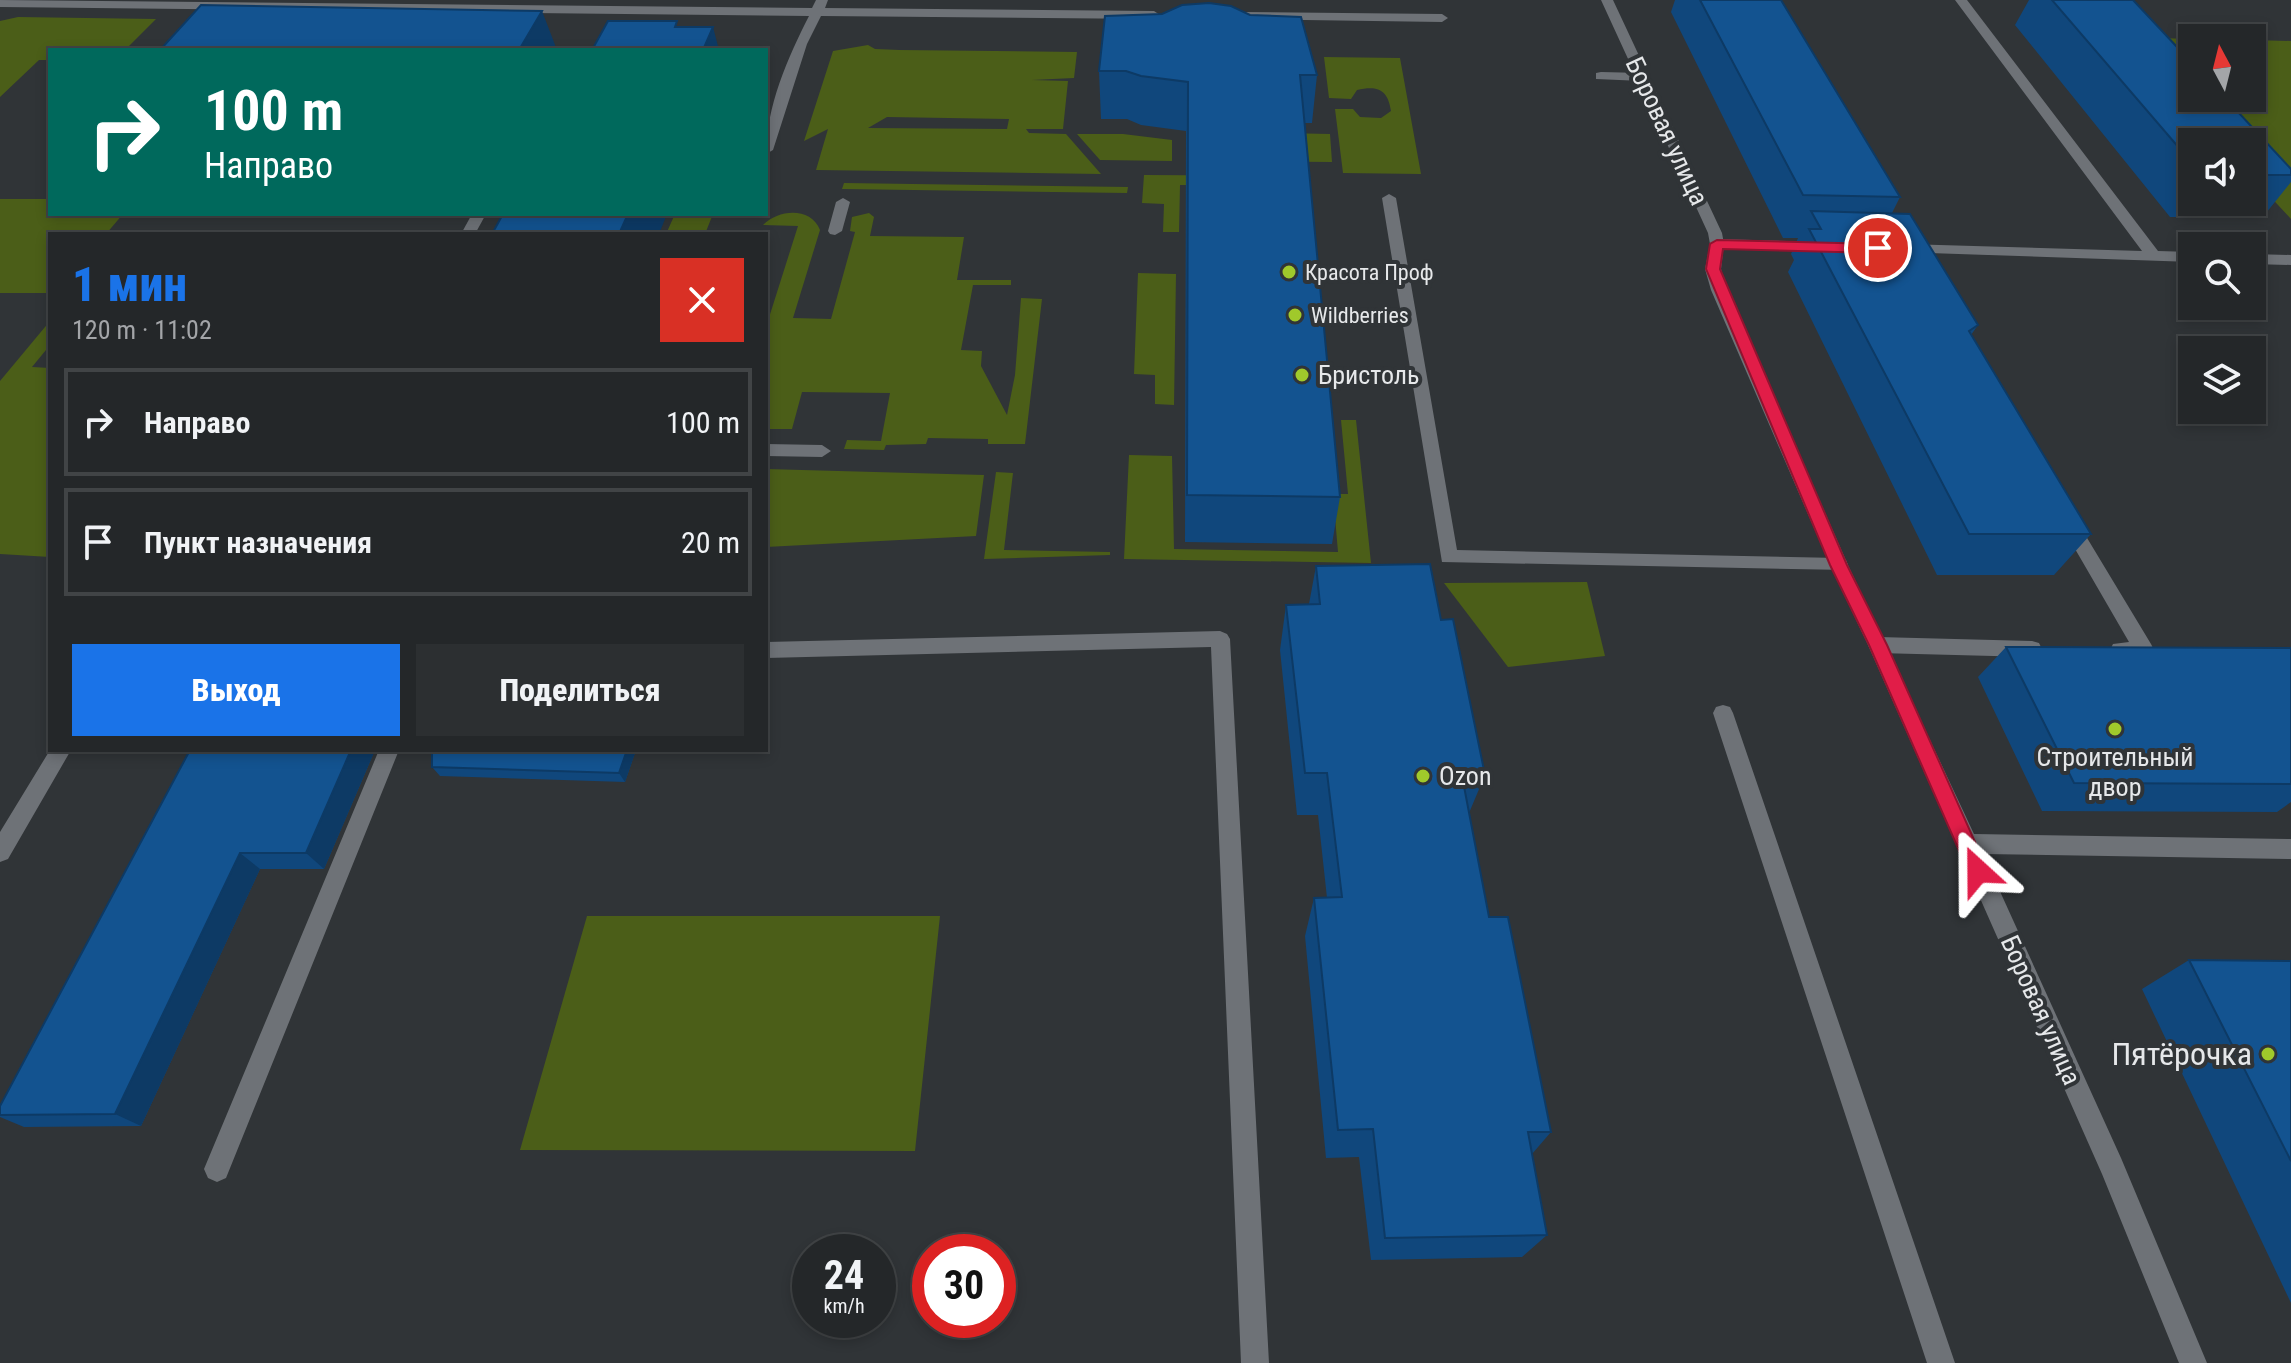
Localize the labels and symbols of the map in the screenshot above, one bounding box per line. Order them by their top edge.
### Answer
north arrow [2178,24,2266,112]
street label: Боровая улица [1620,52,1714,210]
pin [1844,214,1912,282]
place label: Красота Проф [1305,260,1434,285]
marker: Красота Проф [1280,263,1298,281]
place label: Wildberries [1311,303,1409,328]
marker: Wildberries [1286,306,1304,324]
place label: Бристоль [1318,360,1419,390]
marker: Бристоль [1293,366,1311,384]
marker: Строительный двор [2106,720,2124,738]
place label: Строительный двор [2036,742,2194,802]
place label: Ozon [1439,761,1491,791]
marker: Ozon [1414,767,1432,785]
position arrow [1936,829,2020,913]
street label: Боровая улица [1995,931,2087,1089]
place label: Пятёрочка [2111,1035,2252,1073]
marker: Пятёрочка [2259,1045,2277,1063]
speed limit sign: 30 [912,1234,1016,1338]

